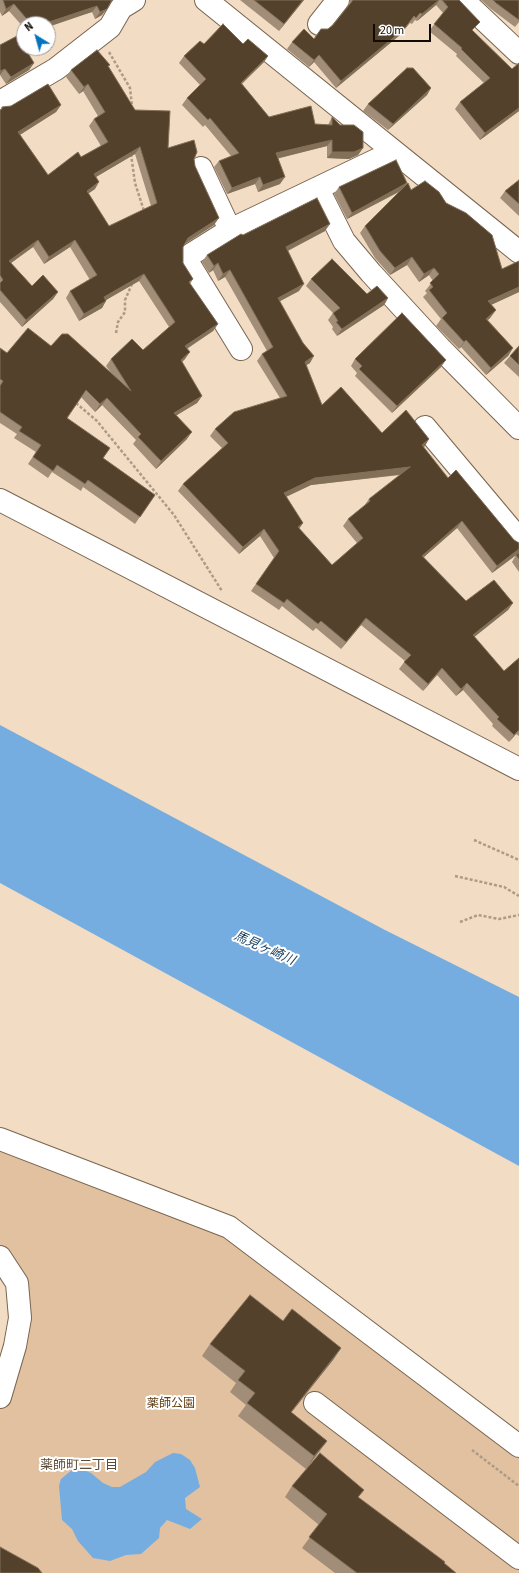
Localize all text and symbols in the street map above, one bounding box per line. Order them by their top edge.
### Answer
north arrow [16,16,56,56]
scale bar [375,16,433,42]
text: N [22,19,37,35]
text: 20 m [380,22,404,39]
water label: 馬見ヶ崎川 [231,929,297,969]
park label: 薬師公園 [147,1397,195,1411]
district label: 薬師町二丁目 [40,1458,118,1474]

